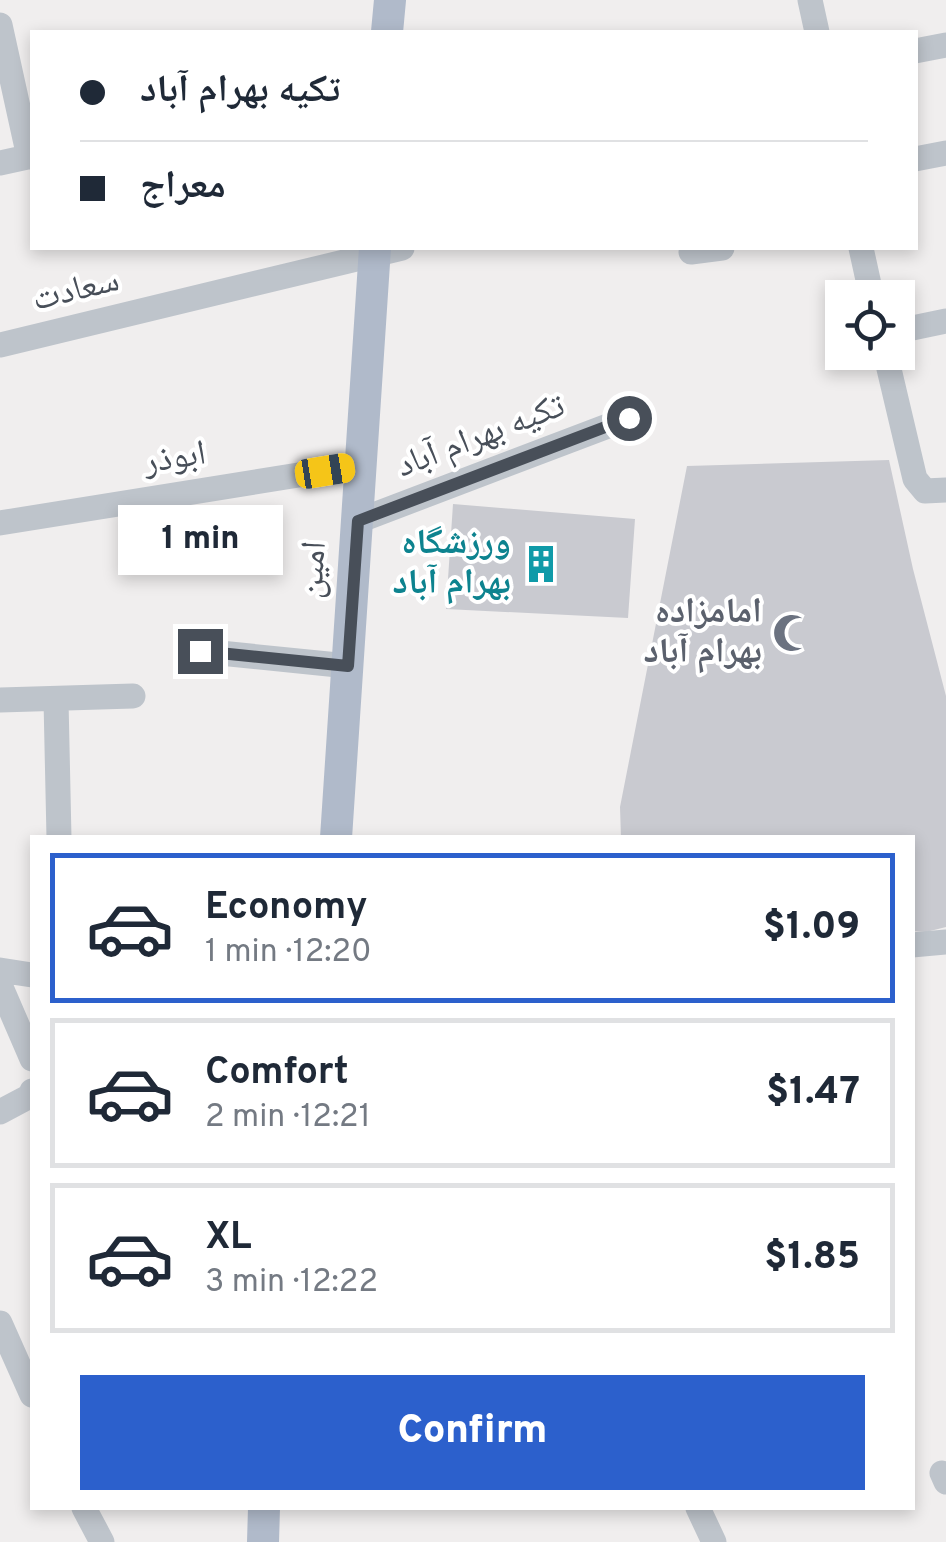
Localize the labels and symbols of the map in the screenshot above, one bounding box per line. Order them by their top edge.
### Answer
street label: سعادت [28,259,124,323]
street label: تکیه بهرام آباد [391,385,571,489]
route start [607,396,652,441]
street label: ابوذر [140,432,209,486]
car [293,451,357,491]
callout: 1 min [118,506,282,576]
place label: ورزشگاه بهرام آباد [393,522,511,606]
street label: امین [290,540,338,600]
building icon: ورزشگاه بهرام آباد [520,543,562,585]
place label: امامزاده بهرام آباد [644,591,762,675]
mosque icon: امامزاده بهرام آباد [771,612,813,654]
route end [178,629,223,674]

